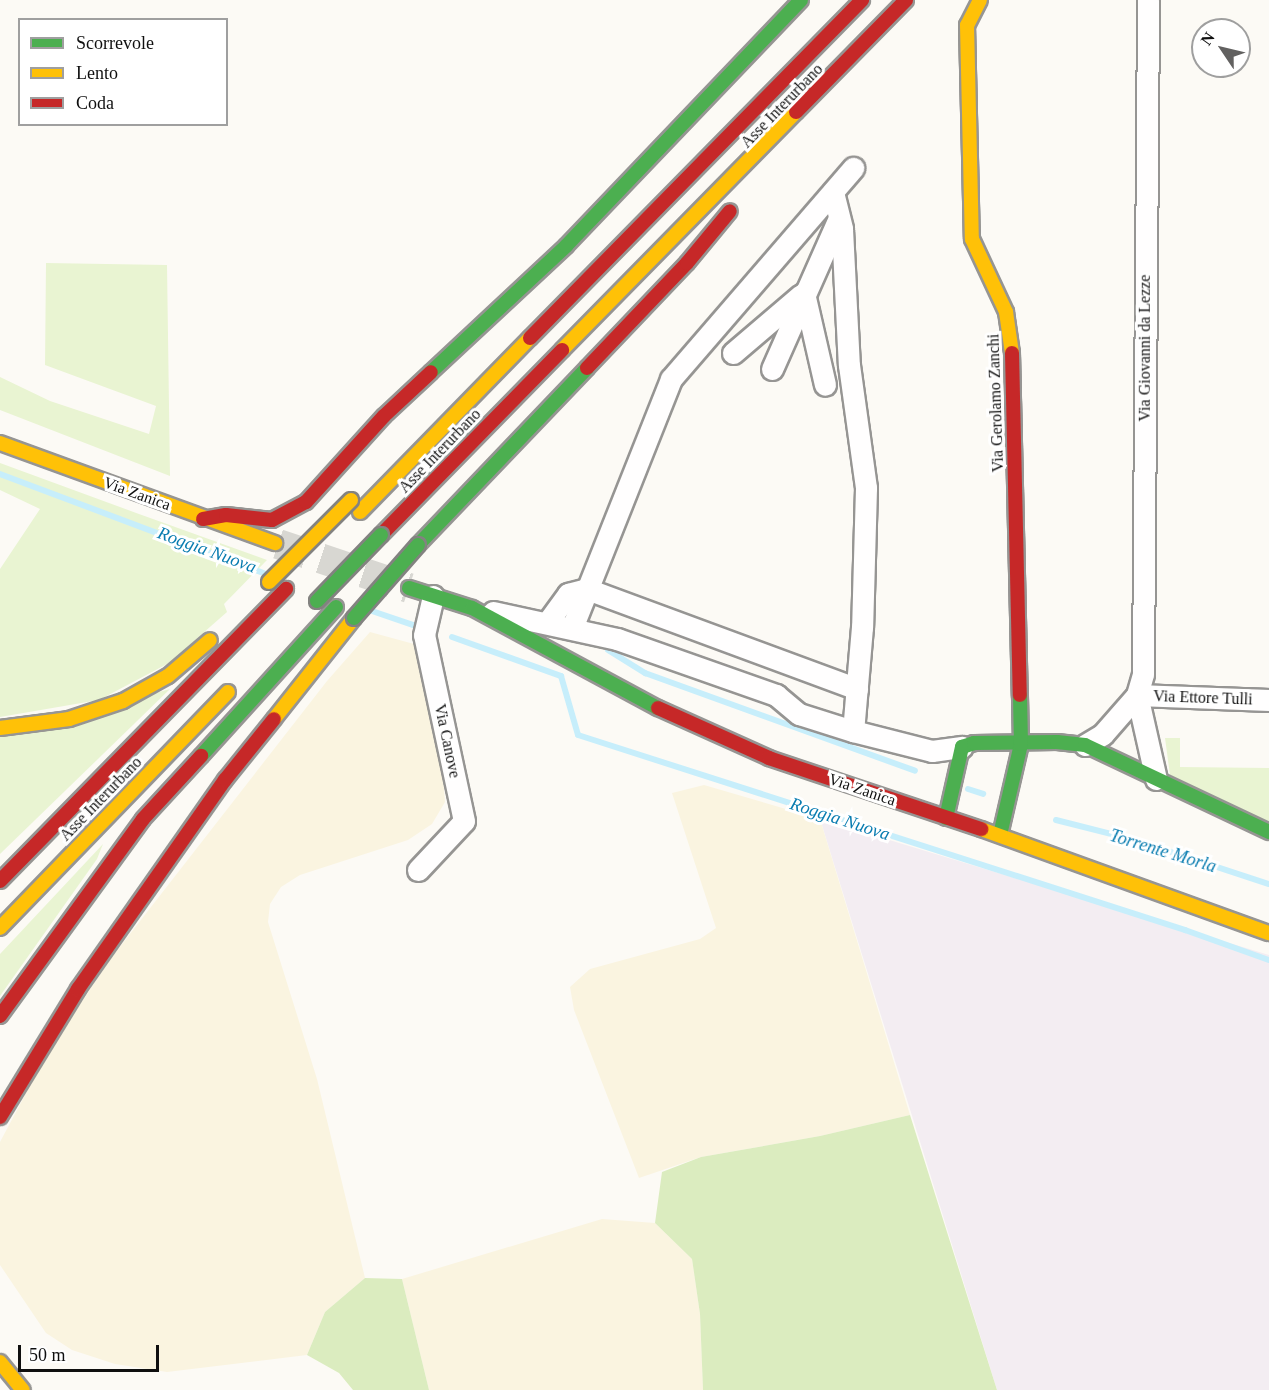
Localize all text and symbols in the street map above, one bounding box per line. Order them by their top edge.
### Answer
legend [18,18,228,126]
north arrow [1191,18,1251,78]
text: N [1197,29,1218,48]
text: Scorrevole [76,33,154,53]
street label: Asse Interurbano [737,60,827,152]
text: Lento [76,63,118,83]
text: Coda [76,93,114,113]
street label: Via Giovanni da Lezze [1135,275,1155,421]
street label: Via Gerolamo Zanchi [984,333,1008,473]
street label: Asse Interurbano [395,405,485,497]
street label: Via Zanica [101,473,173,515]
water label: Roggia Nuova [155,522,259,578]
street label: Via Ettore Tulli [1153,687,1253,709]
street label: Via Canove [430,702,464,780]
street label: Asse Interurbano [56,753,146,845]
street label: Via Zanica [826,770,898,810]
water label: Roggia Nuova [787,793,893,845]
water label: Torrente Morla [1107,825,1219,877]
scale bar [21,1333,162,1371]
text: 50 m [29,1345,66,1365]

